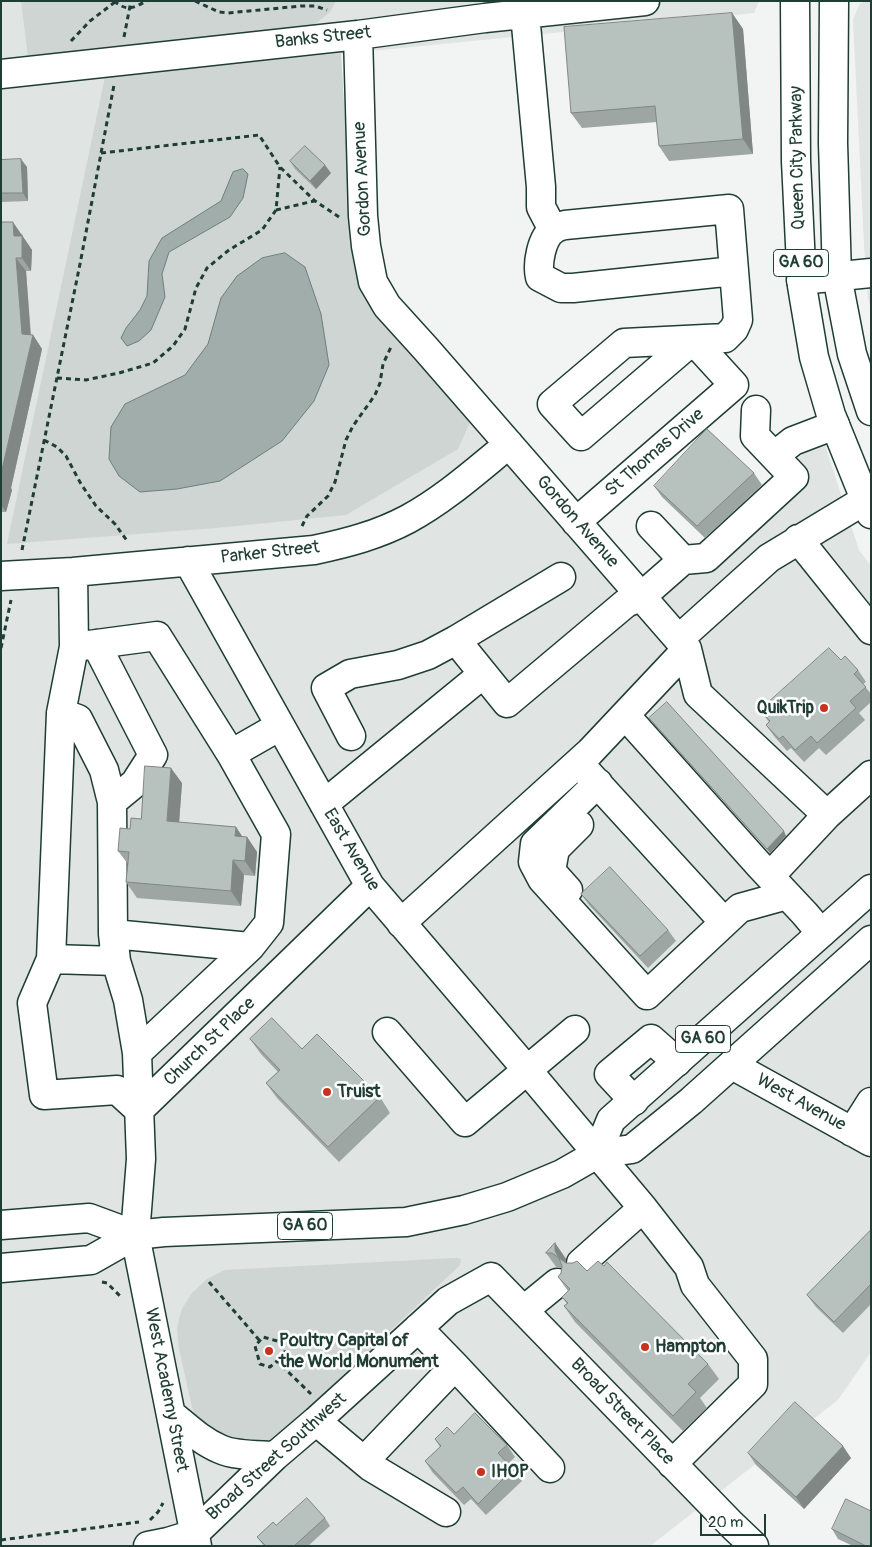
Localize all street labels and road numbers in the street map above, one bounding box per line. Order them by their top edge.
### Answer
street label: Banks Street [274,22,372,54]
street label: Queen City Parkway [786,86,810,230]
street label: Gordon Avenue [349,121,377,237]
road number: GA 60 [774,250,828,276]
street label: St Thomas Drive [601,404,709,502]
street label: Gordon Avenue [531,472,623,572]
street label: Parker Street [219,537,321,569]
street label: East Avenue [318,805,384,895]
street label: Church St Place [160,993,260,1091]
road number: GA 60 [676,1026,730,1052]
street label: West Avenue [753,1070,849,1136]
road number: GA 60 [278,1212,332,1240]
street label: West Academy Street [139,1306,193,1474]
street label: Broad Street Place [565,1354,679,1470]
street label: Broad Street Southwest [203,1388,351,1526]

